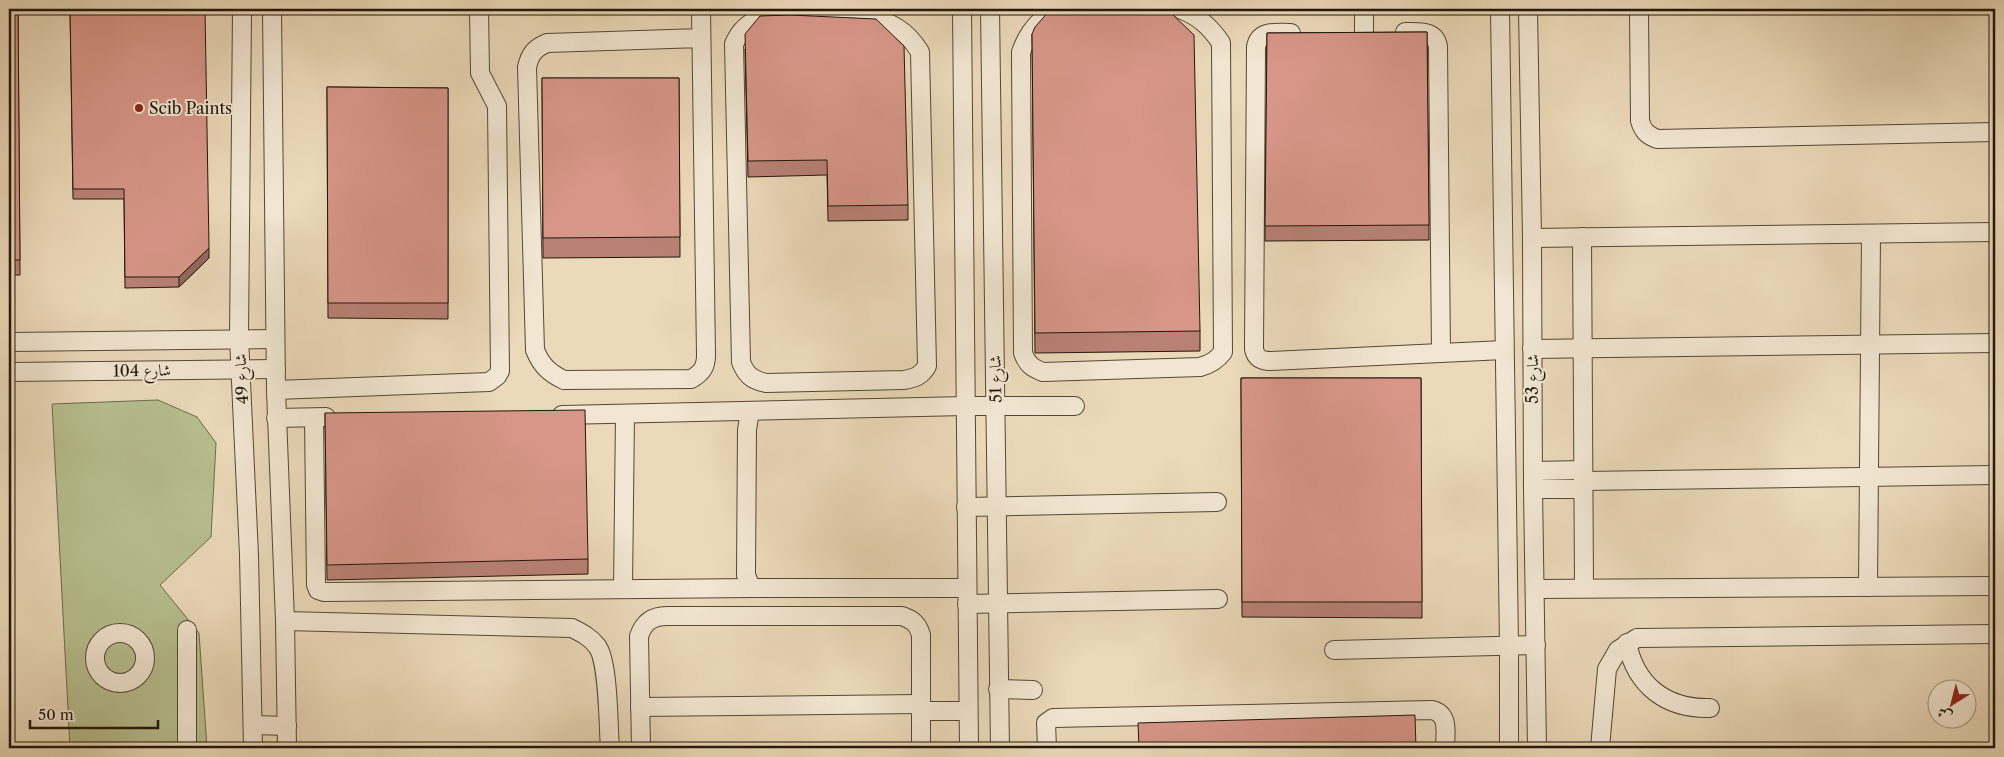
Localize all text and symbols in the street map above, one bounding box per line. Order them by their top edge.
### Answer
place label: Scib Paints [149,98,232,118]
marker: Scib Paints [133,102,145,114]
street label: شارع 49 [230,353,256,405]
street label: شارع 53 [1522,354,1546,404]
street label: شارع 51 [985,355,1009,403]
street label: شارع 104 [113,359,171,385]
north arrow [1926,680,1976,730]
scale bar [30,697,158,729]
text: ش [1933,703,1955,726]
text: 50 m [38,705,74,724]

